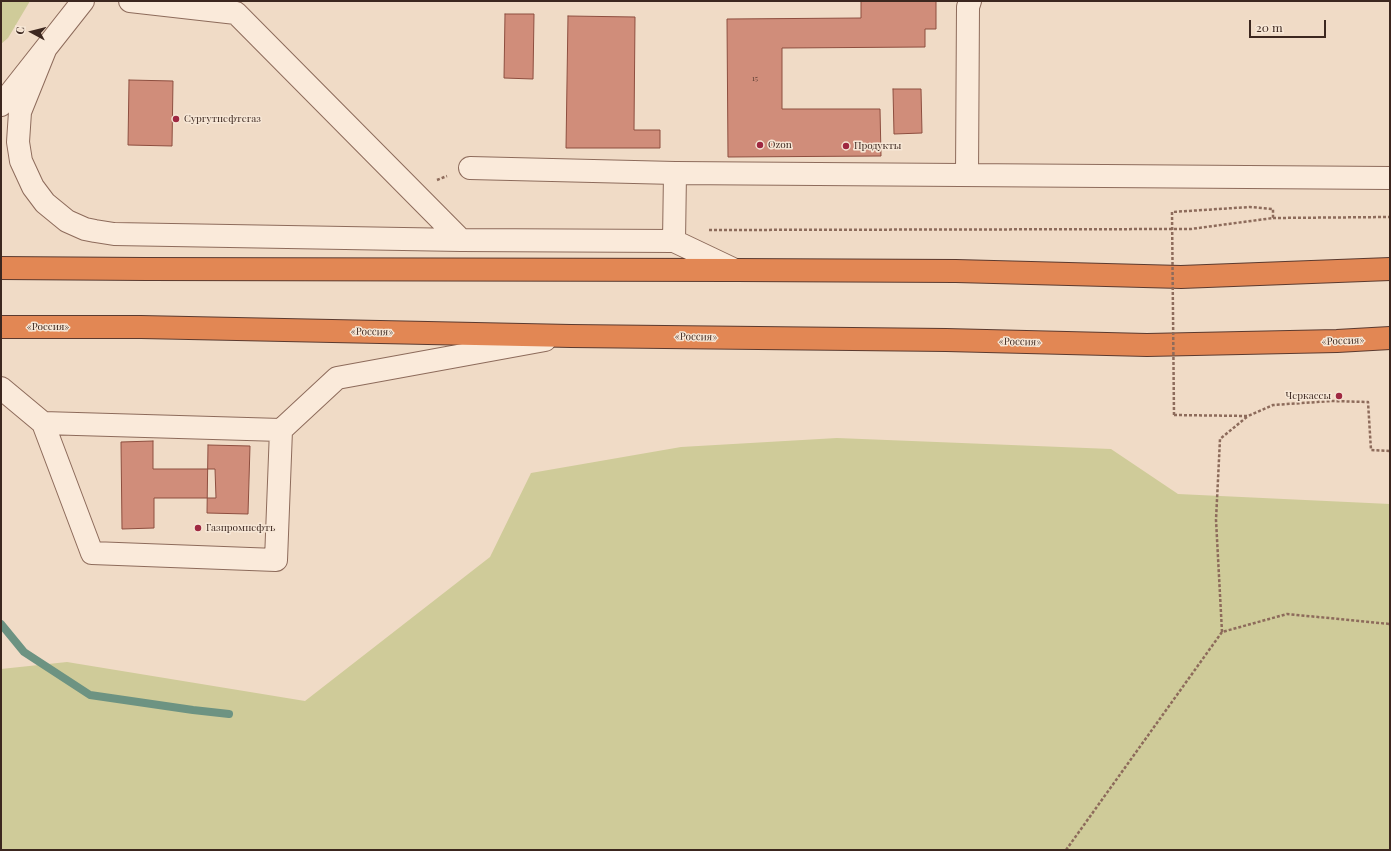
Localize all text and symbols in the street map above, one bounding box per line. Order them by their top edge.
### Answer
north arrow [12,12,52,52]
scale bar [1251,12,1328,38]
text: 20 m [1256,19,1283,35]
text: С [12,26,28,35]
house number: 15 [752,73,758,83]
place label: Сургутнефтегаз [184,113,261,125]
marker: Сургутнефтегаз [171,114,181,124]
place label: Ozon [768,139,792,151]
marker: Ozon [755,140,765,150]
place label: Продукты [854,140,901,152]
marker: Продукты [841,141,851,151]
street label: «Россия» [27,321,69,333]
street label: «Россия» [351,326,393,338]
street label: «Россия» [675,331,717,343]
street label: «Россия» [1322,334,1364,348]
street label: «Россия» [999,336,1041,348]
place label: Черкассы [1286,390,1331,402]
marker: Черкассы [1334,391,1344,401]
place label: Газпромнефть [206,522,275,534]
marker: Газпромнефть [193,523,203,533]

